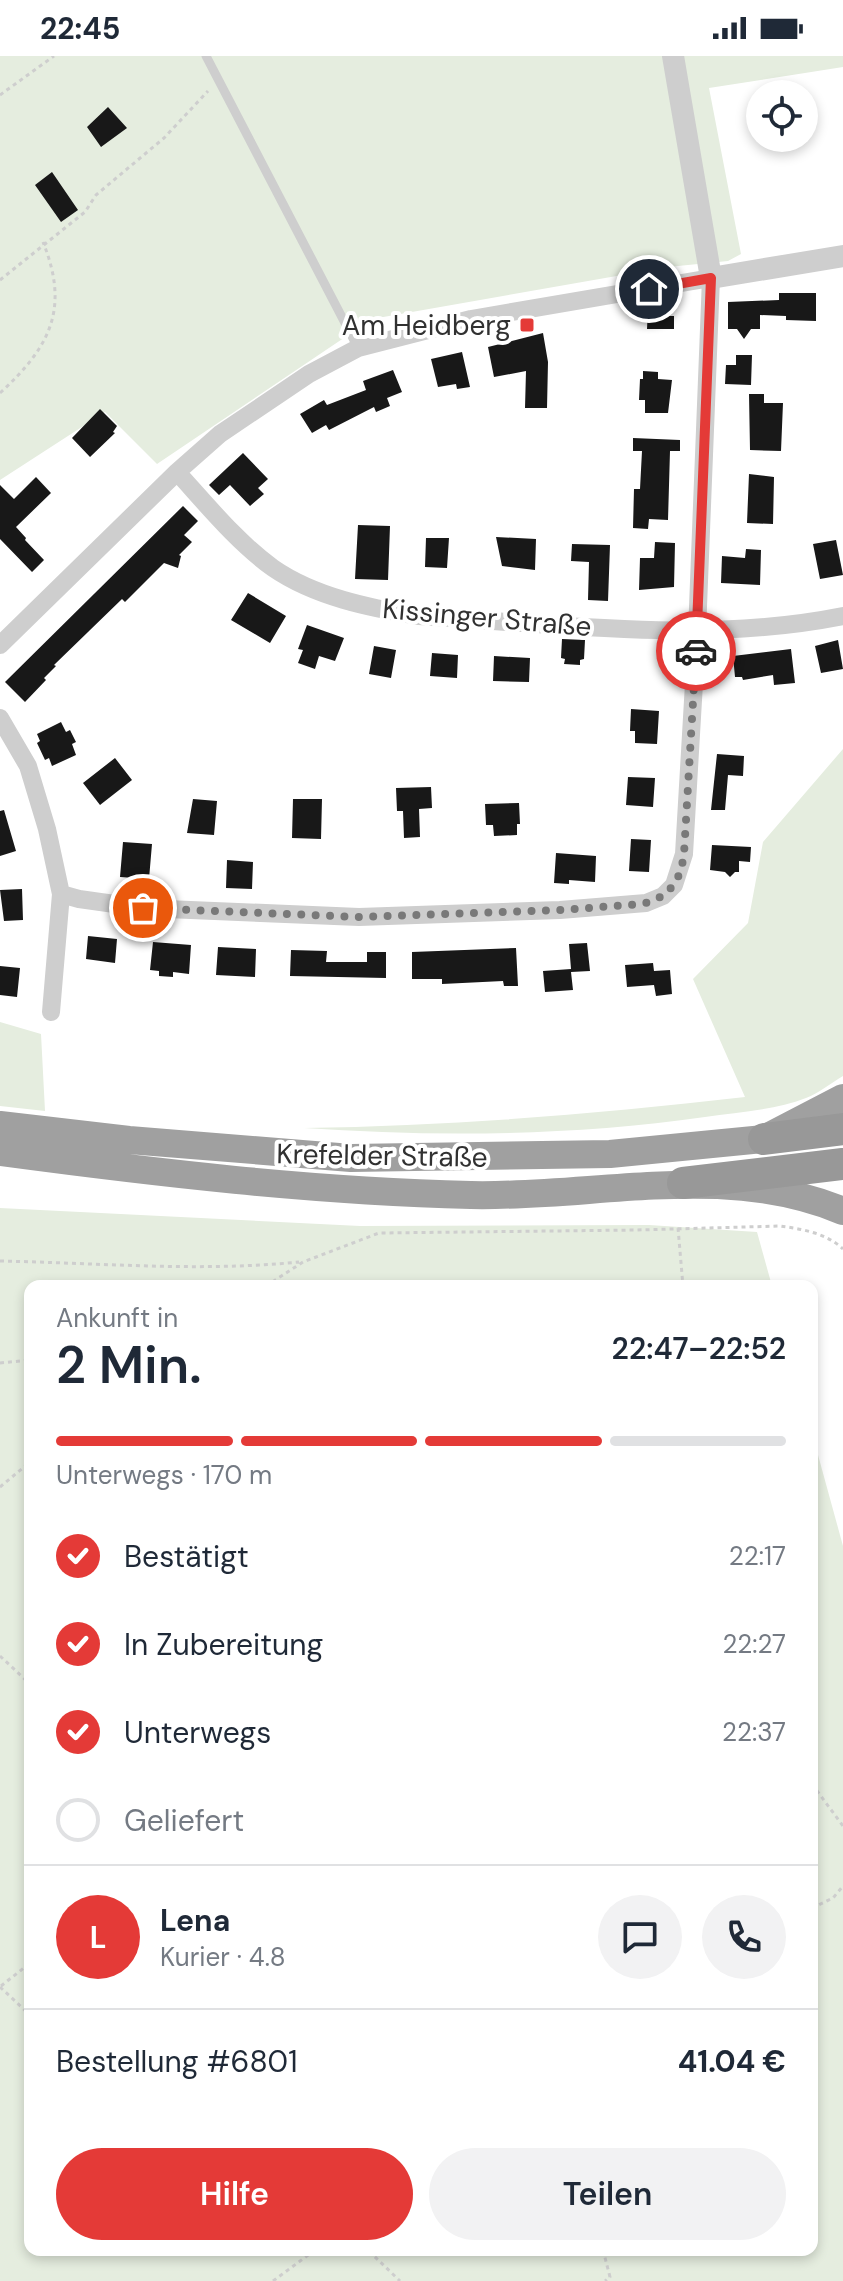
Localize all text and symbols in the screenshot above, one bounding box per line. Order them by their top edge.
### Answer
text: 22:45 [40,9,120,48]
map controls [746,80,818,152]
button: locate [746,80,818,152]
pin [615,255,683,323]
icon: home [627,267,671,311]
place label: Am Heidberg [342,307,511,344]
marker: Am Heidberg [518,316,536,334]
street label: Kissinger Straße [381,590,593,645]
courier [656,611,736,691]
icon: car [674,629,718,673]
pin [109,874,177,942]
icon: bag [121,886,165,930]
street label: Krefelder Straße [276,1135,488,1176]
text: Ankunft in [56,1301,178,1335]
text: 22:47–22:52 [612,1329,786,1368]
text: 2 Min. [56,1331,202,1399]
text: Unterwegs · 170 m [56,1458,272,1492]
icon: check [56,1534,100,1578]
text: Bestätigt [124,1537,249,1576]
text: 22:17 [729,1539,786,1573]
icon: check [56,1622,100,1666]
text: In Zubereitung [124,1625,323,1664]
text: 22:27 [722,1627,786,1661]
icon: check [56,1710,100,1754]
text: Unterwegs [124,1713,271,1752]
text: 22:37 [722,1715,786,1749]
text: Geliefert [124,1801,244,1840]
button: chat [598,1895,682,1979]
button: phone [702,1895,786,1979]
text: Lena [160,1901,230,1940]
text: L [90,1918,106,1957]
text: Kurier · 4.8 [160,1940,286,1974]
text: Bestellung #6801 [56,2042,298,2081]
text: 41.04 € [678,2042,786,2081]
button: Hilfe [56,2148,413,2240]
button: Teilen [429,2148,786,2240]

